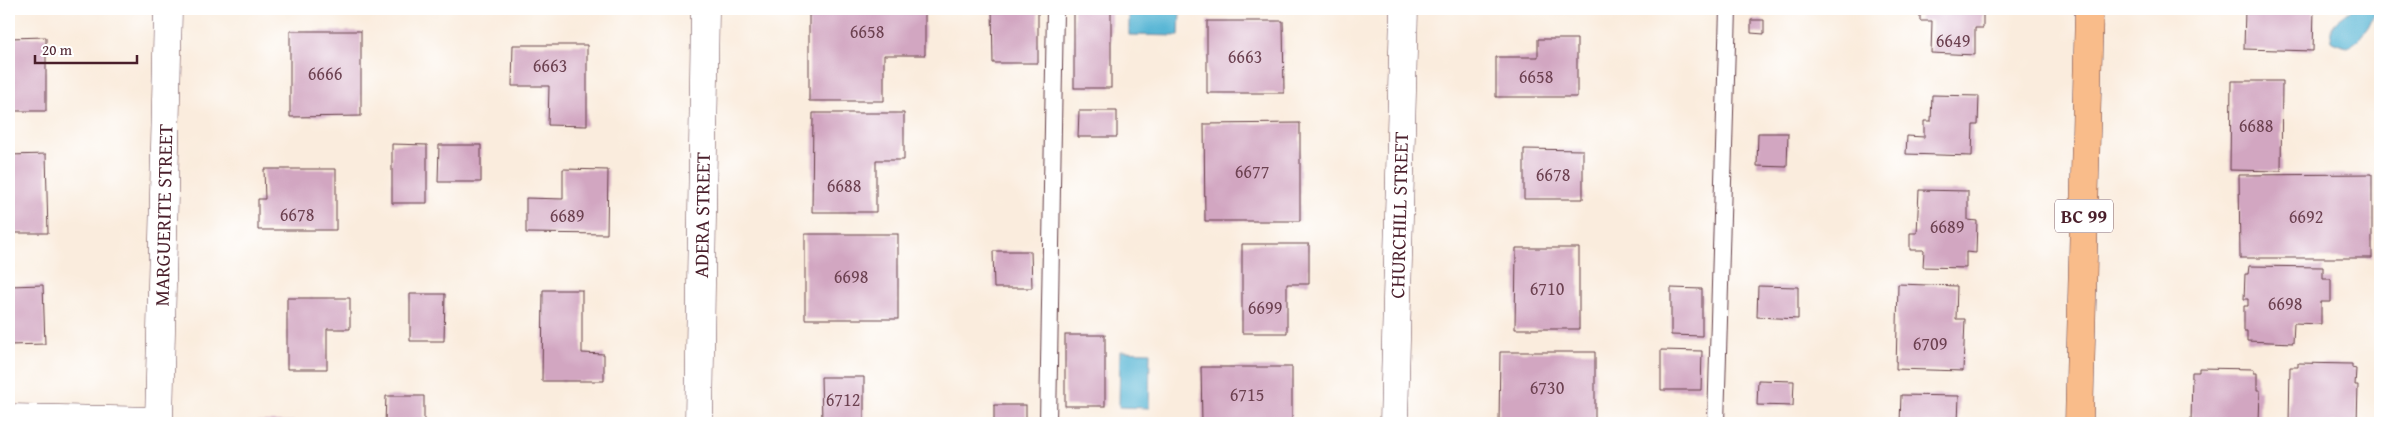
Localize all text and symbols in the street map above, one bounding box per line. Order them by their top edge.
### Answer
house number: 6658 [850,18,884,45]
house number: 6649 [1936,27,1970,54]
scale bar [35,32,138,64]
text: 20 m [42,39,73,60]
house number: 6663 [1228,43,1262,70]
house number: 6663 [533,52,567,79]
house number: 6666 [308,60,342,87]
house number: 6658 [1519,63,1553,90]
house number: 6688 [2239,112,2273,139]
street label: MARGUERITE STREET [147,123,180,307]
street label: CHURCHILL STREET [1382,131,1415,299]
street label: ADERA STREET [686,152,717,278]
house number: 6677 [1235,158,1269,185]
house number: 6678 [1536,161,1570,188]
house number: 6688 [827,172,861,199]
road number: BC 99 [2055,200,2113,232]
house number: 6678 [280,201,314,228]
house number: 6689 [550,202,584,229]
house number: 6692 [2289,203,2323,230]
house number: 6689 [1930,213,1964,240]
house number: 6698 [834,263,868,290]
house number: 6710 [1530,275,1565,302]
house number: 6698 [2268,290,2302,317]
house number: 6699 [1248,294,1282,321]
house number: 6709 [1913,330,1947,357]
house number: 6730 [1530,374,1565,401]
house number: 6715 [1230,381,1264,408]
house number: 6712 [826,386,860,413]

